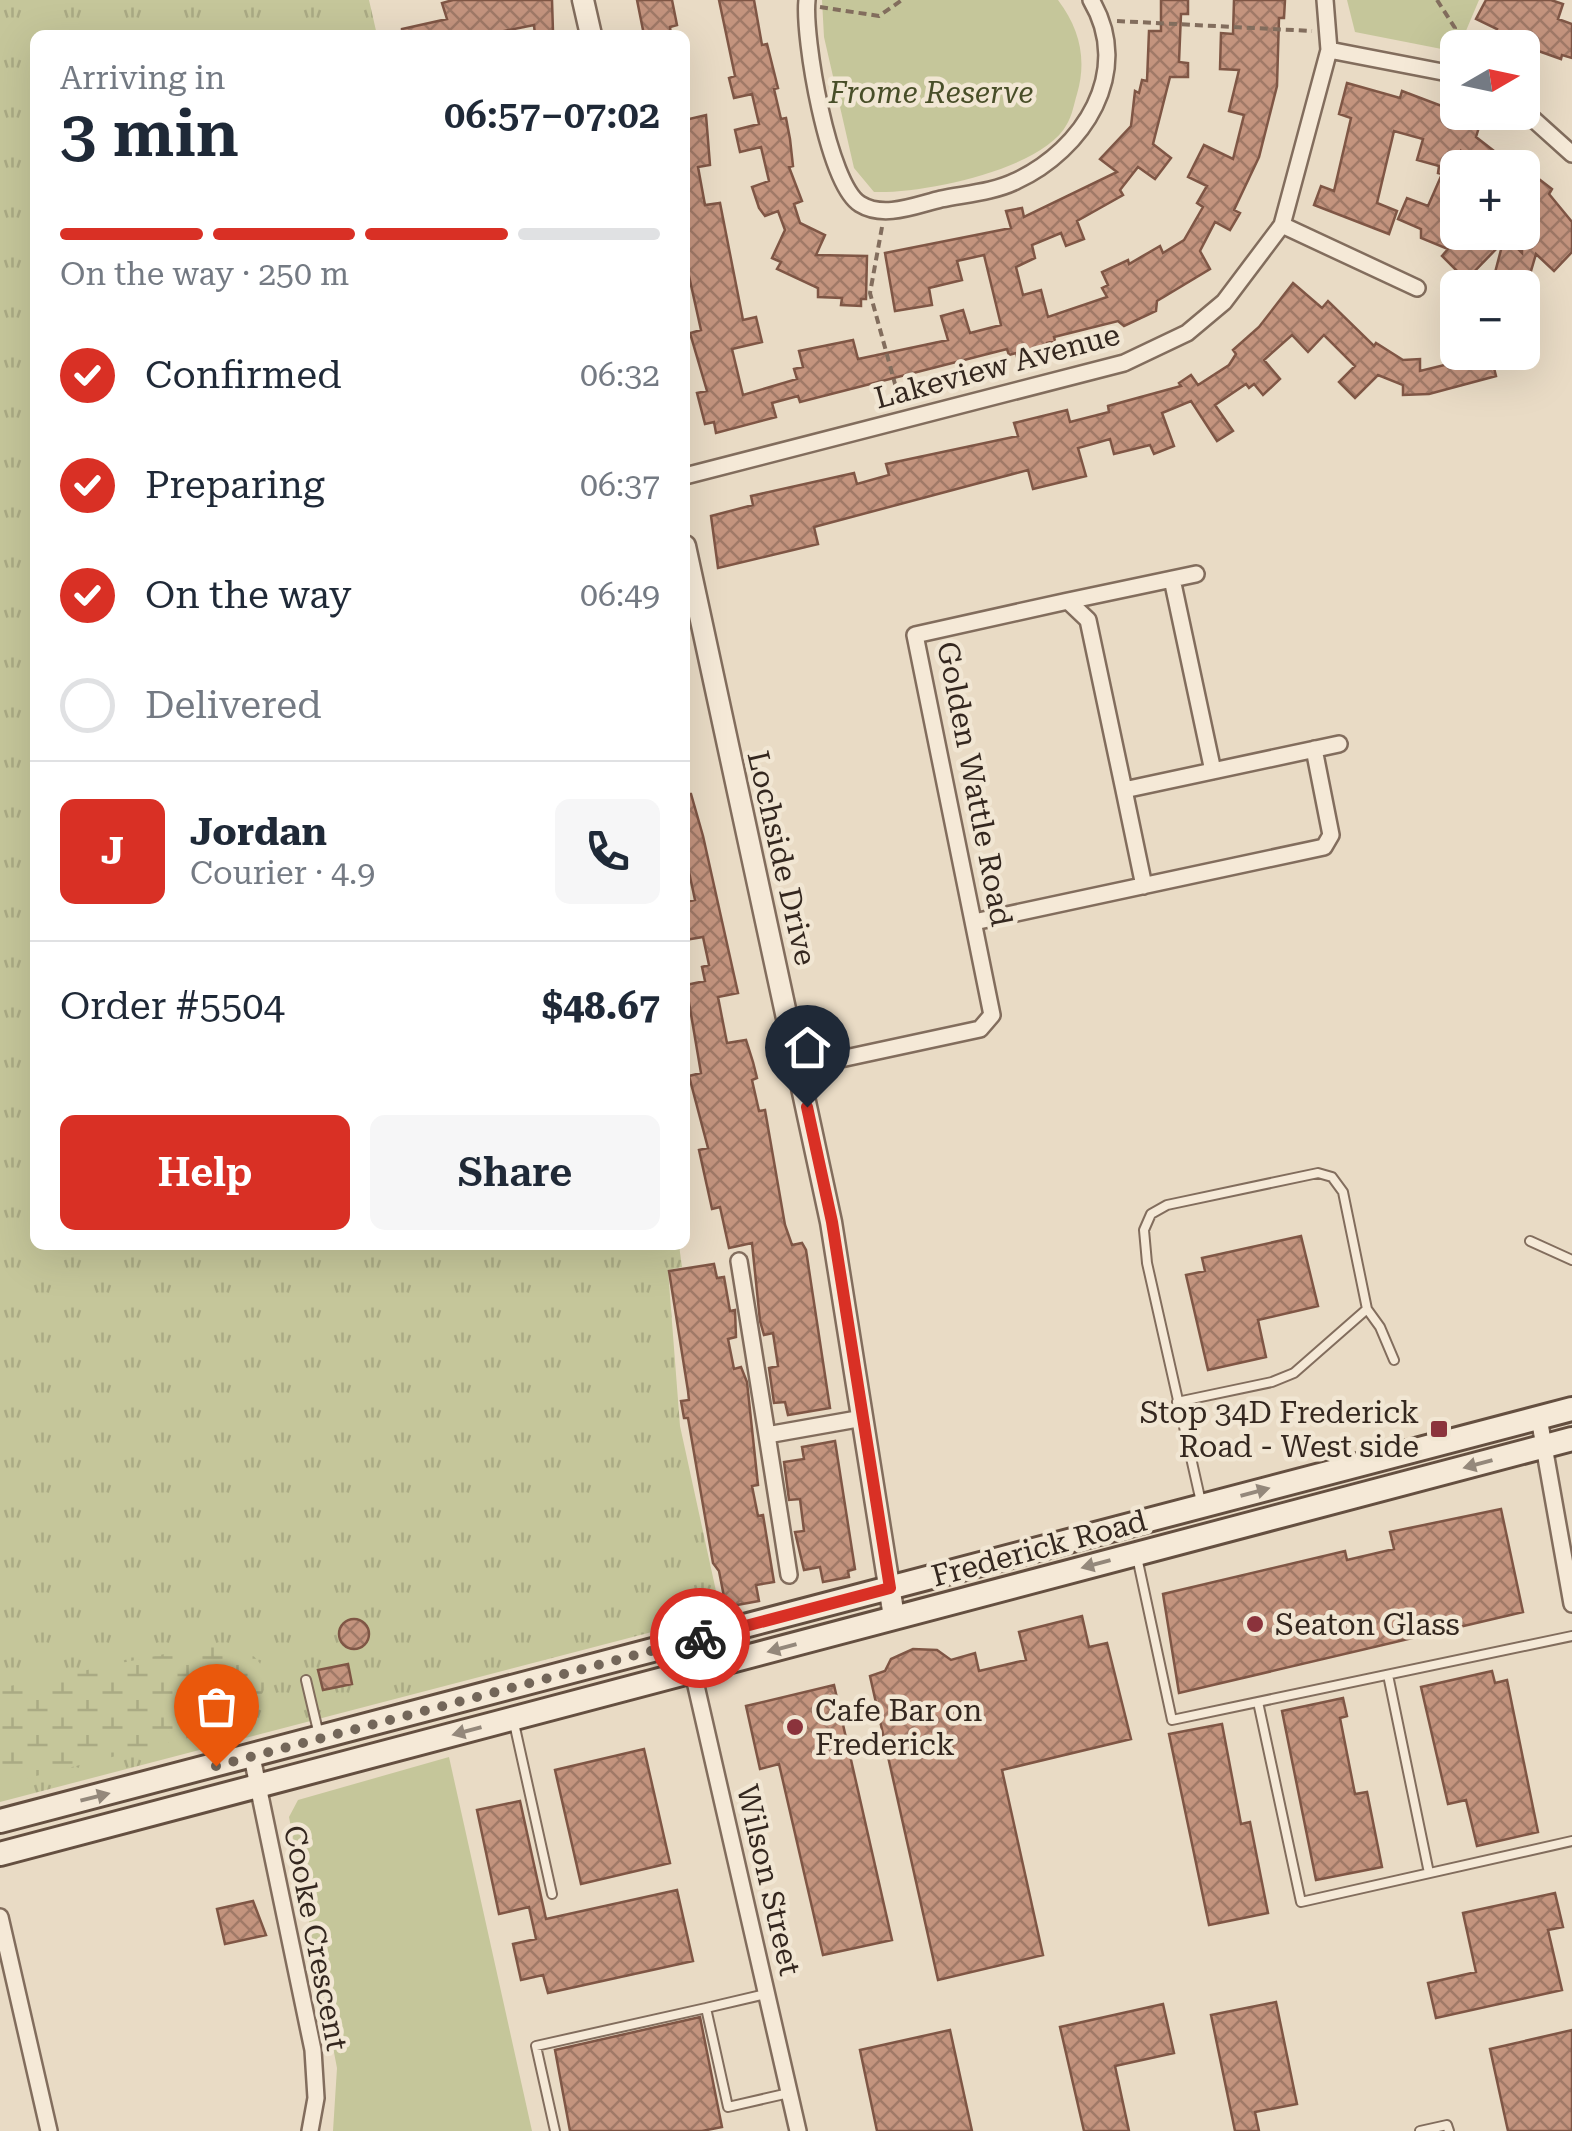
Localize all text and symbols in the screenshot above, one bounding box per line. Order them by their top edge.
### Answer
north arrow [1440,30,1540,130]
map controls [1440,30,1540,370]
text: Arriving in [60,59,225,97]
park label: Frome Reserve [828,75,1033,110]
text: 06:57–07:02 [444,93,660,137]
text: 3 min [60,96,239,172]
button: + [1440,150,1540,250]
text: On the way · 250 m [60,255,349,293]
button: − [1440,270,1540,370]
street label: Lakeview Avenue [871,316,1123,416]
icon: check [60,348,115,403]
text: Confirmed [145,353,342,397]
text: 06:32 [580,356,660,394]
icon: check [60,458,115,513]
text: Preparing [145,463,325,507]
text: 06:37 [580,466,660,504]
icon: check [60,568,115,623]
text: On the way [145,573,351,617]
text: 06:49 [580,576,660,614]
street label: Golden Wattle Road [930,639,1020,929]
text: Delivered [145,683,322,727]
street label: Lochside Drive [740,747,824,969]
button: phone [555,799,660,904]
text: Jordan [190,810,327,854]
text: J [101,829,124,873]
text: Courier · 4.9 [190,854,375,892]
text: Order #5504 [60,984,285,1028]
text: $48.67 [542,984,660,1028]
pin [765,1005,850,1108]
icon: home [780,1020,835,1075]
button: Help [60,1115,350,1230]
button: Share [370,1115,660,1230]
place label: Stop 34D Frederick Road - West side [1140,1395,1419,1464]
marker: Stop 34D Frederick Road - West side [1428,1418,1450,1440]
one-way arrow [1462,1456,1493,1472]
one-way arrow [1240,1484,1271,1499]
street label: Frederick Road [928,1502,1150,1594]
one-way arrow [1080,1556,1111,1572]
courier [650,1588,750,1688]
place label: Seaton Glass [1275,1607,1460,1642]
icon: bike [673,1611,728,1666]
marker: Seaton Glass [1244,1613,1266,1635]
one-way arrow [766,1640,797,1656]
pin [174,1664,259,1767]
icon: bag [189,1679,244,1734]
place label: Cafe Bar on Frederick [815,1693,982,1762]
marker: Cafe Bar on Frederick [784,1716,806,1738]
one-way arrow [452,1723,483,1739]
street label: Wilson Street [730,1781,808,1979]
one-way arrow [80,1789,111,1804]
street label: Cooke Crescent [277,1822,355,2054]

